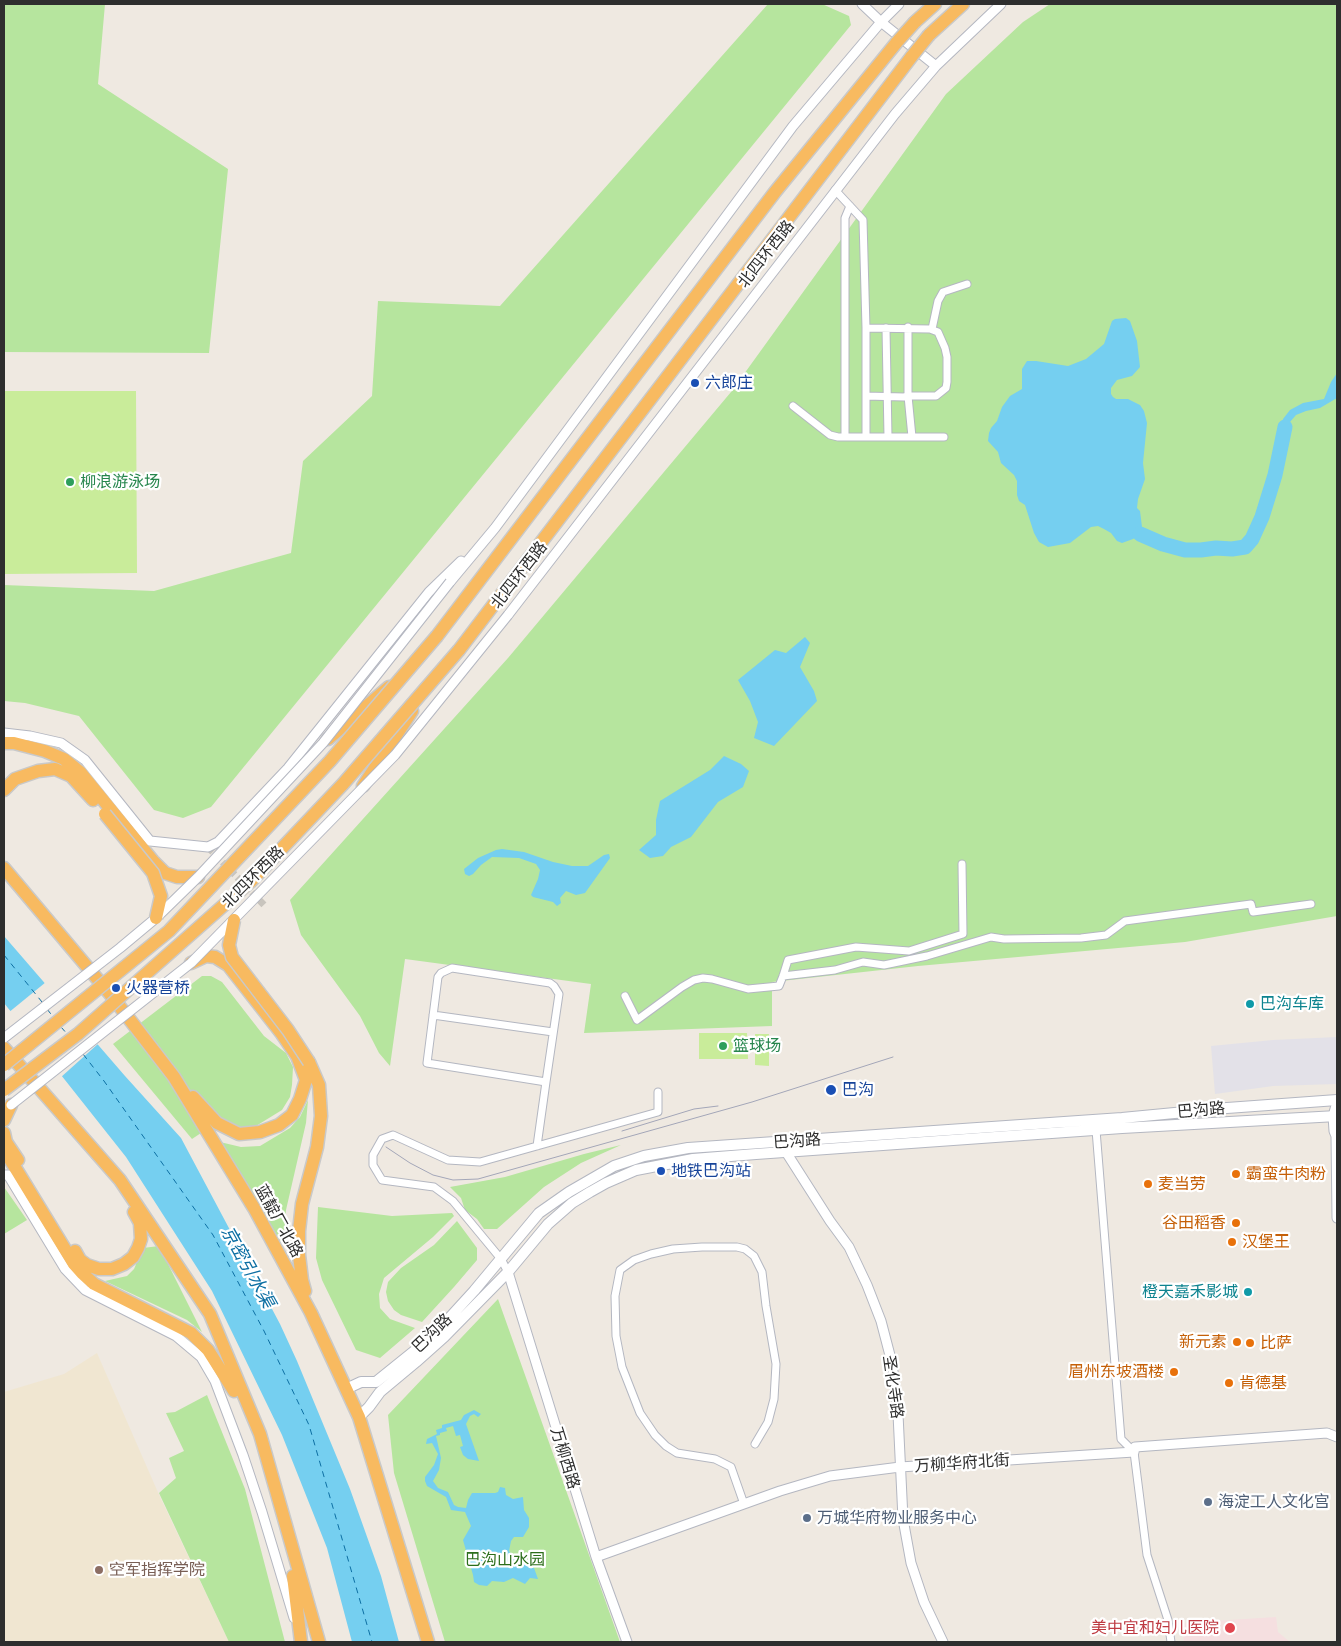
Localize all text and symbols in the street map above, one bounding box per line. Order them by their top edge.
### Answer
street label: 北四环西路 [734,217,798,291]
place label: 六郎庄 [705,373,753,393]
marker: 六郎庄 [689,377,701,389]
place label: 柳浪游泳场 [80,472,160,492]
marker: 柳浪游泳场 [64,476,76,488]
street label: 北四环西路 [487,538,551,612]
street label: 北四环西路 [218,842,288,912]
place label: 火器营桥 [126,978,190,998]
marker: 火器营桥 [110,982,122,994]
place label: 巴沟车库 [1260,994,1324,1014]
marker: 巴沟车库 [1244,998,1256,1010]
place label: 篮球场 [733,1036,781,1056]
marker: 篮球场 [717,1040,729,1052]
place label: 巴沟 [842,1080,874,1100]
marker: 巴沟 [824,1083,838,1097]
street label: 巴沟路 [1176,1098,1226,1122]
street label: 巴沟路 [772,1130,822,1152]
place label: 地铁巴沟站 [671,1161,751,1181]
place label: 霸蛮牛肉粉 [1246,1164,1326,1184]
marker: 地铁巴沟站 [655,1165,667,1177]
marker: 霸蛮牛肉粉 [1230,1168,1242,1180]
place label: 麦当劳 [1158,1174,1206,1194]
marker: 麦当劳 [1142,1178,1154,1190]
street label: 蓝靛厂北路 [251,1181,307,1261]
place label: 谷田稻香 [1162,1213,1226,1233]
marker: 谷田稻香 [1230,1217,1242,1229]
water label: 京密引水渠 [217,1222,279,1312]
place label: 汉堡王 [1242,1232,1290,1252]
marker: 汉堡王 [1226,1236,1238,1248]
place label: 橙天嘉禾影城 [1142,1282,1238,1302]
marker: 橙天嘉禾影城 [1242,1286,1254,1298]
street label: 巴沟路 [408,1309,456,1357]
place label: 新元素 [1179,1332,1227,1352]
place label: 比萨 [1260,1333,1292,1353]
marker: 新元素 [1231,1336,1243,1348]
marker: 比萨 [1244,1337,1256,1349]
street label: 圣化寺路 [879,1354,907,1420]
place label: 眉州东坡酒楼 [1068,1362,1164,1382]
marker: 眉州东坡酒楼 [1168,1366,1180,1378]
place label: 肯德基 [1239,1373,1287,1393]
marker: 肯德基 [1223,1377,1235,1389]
street label: 万柳西路 [546,1425,584,1491]
street label: 万柳华府北街 [913,1450,1011,1476]
place label: 海淀工人文化宫 [1218,1492,1330,1512]
marker: 海淀工人文化宫 [1202,1496,1214,1508]
place label: 万城华府物业服务中心 [817,1508,977,1528]
marker: 万城华府物业服务中心 [801,1512,813,1524]
park label: 巴沟山水园 [465,1550,545,1570]
place label: 空军指挥学院 [109,1560,205,1580]
marker: 空军指挥学院 [93,1564,105,1576]
place label: 美中宜和妇儿医院 [1091,1618,1219,1638]
marker: 美中宜和妇儿医院 [1223,1621,1237,1635]

